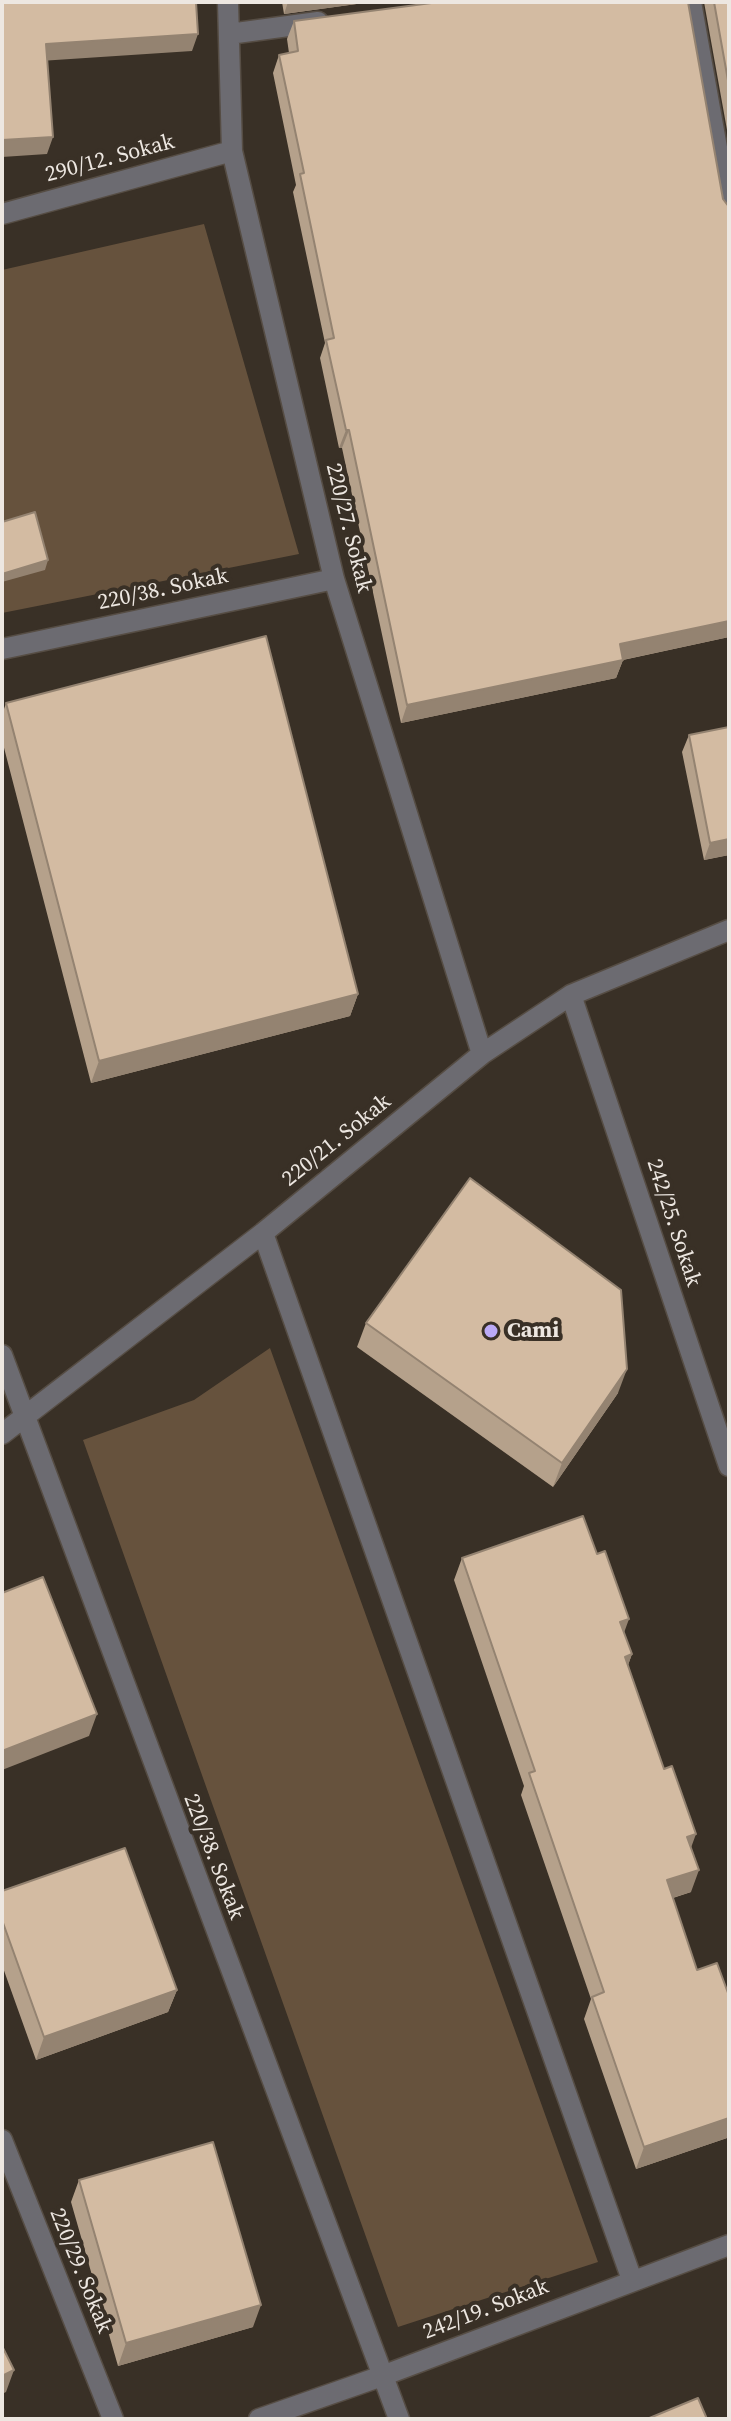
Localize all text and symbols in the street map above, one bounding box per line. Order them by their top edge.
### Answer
street label: 290/12. Sokak [43,129,177,189]
street label: 220/27. Sokak [319,461,377,595]
street label: 220/38. Sokak [96,563,230,617]
street label: 220/21. Sokak [277,1089,397,1193]
street label: 242/25. Sokak [640,1156,706,1290]
place label: Cami [507,1318,559,1344]
marker: Cami [482,1322,500,1340]
street label: 220/38. Sokak [177,1790,249,1924]
street label: 220/29. Sokak [43,2205,117,2337]
street label: 242/19. Sokak [419,2274,553,2346]

